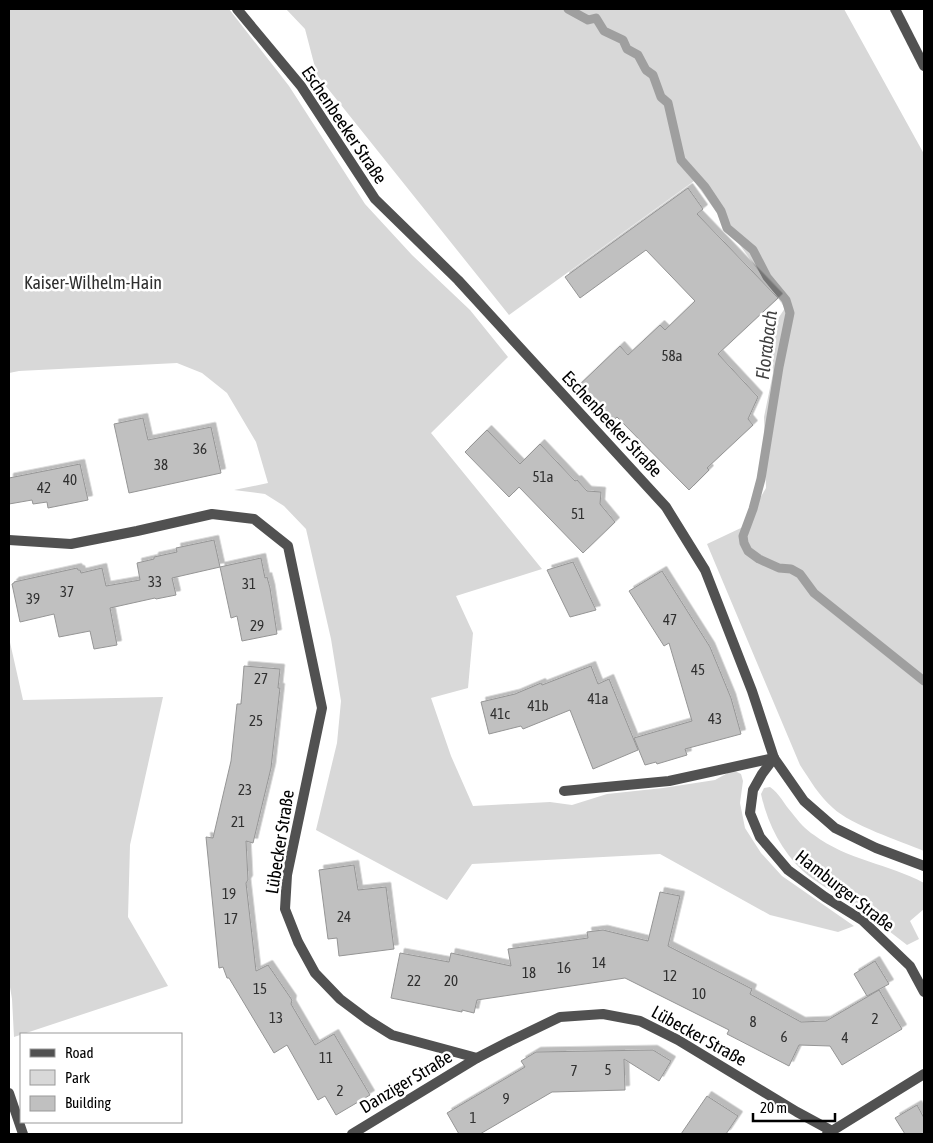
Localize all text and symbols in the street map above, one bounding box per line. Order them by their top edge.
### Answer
street label: Eschenbeeker Straße [297,62,392,188]
park label: Kaiser-Wilhelm-Hain [24,272,162,293]
water label: Florabach [751,309,781,381]
house number: 58a [661,347,683,364]
street label: Eschenbeeker Straße [558,366,667,481]
house number: 36 [193,440,207,457]
house number: 38 [154,456,168,473]
house number: 51a [532,468,554,485]
house number: 40 [63,471,77,488]
house number: 42 [37,479,51,496]
house number: 51 [571,505,585,522]
house number: 33 [148,573,162,590]
house number: 31 [242,575,256,592]
house number: 37 [60,583,74,600]
house number: 39 [26,590,40,607]
house number: 47 [663,611,677,628]
house number: 29 [250,617,264,634]
house number: 45 [691,661,705,678]
house number: 27 [254,670,268,687]
house number: 41a [587,690,609,707]
house number: 41b [527,697,549,714]
house number: 41c [490,705,510,722]
house number: 43 [708,710,722,727]
house number: 25 [249,712,263,729]
house number: 23 [238,781,252,798]
street label: Lübecker Straße [261,788,298,895]
house number: 21 [231,813,245,830]
street label: Hamburger Straße [792,845,899,936]
house number: 19 [222,885,236,902]
house number: 24 [337,908,351,925]
house number: 17 [224,910,238,927]
house number: 14 [592,954,606,971]
house number: 16 [557,959,571,976]
house number: 18 [522,964,536,981]
house number: 12 [663,967,677,984]
house number: 22 [407,972,421,989]
house number: 20 [444,972,458,989]
house number: 15 [253,980,267,997]
house number: 10 [692,985,706,1002]
street label: Lübecker Straße [648,1001,750,1070]
house number: 13 [269,1009,283,1026]
house number: 2 [871,1010,879,1027]
house number: 8 [749,1013,757,1030]
house number: 6 [780,1028,788,1045]
house number: 4 [841,1029,849,1046]
legend [20,1033,182,1123]
text: Road [65,1044,94,1061]
street label: Danziger Straße [356,1046,456,1117]
house number: 11 [319,1049,333,1066]
house number: 5 [604,1061,612,1078]
house number: 7 [570,1062,578,1079]
text: Park [65,1069,90,1086]
house number: 2 [336,1082,344,1099]
house number: 9 [502,1090,510,1107]
scale bar [753,1090,836,1122]
text: Building [65,1094,111,1111]
text: 20 m [760,1099,787,1116]
house number: 1 [469,1109,477,1126]

